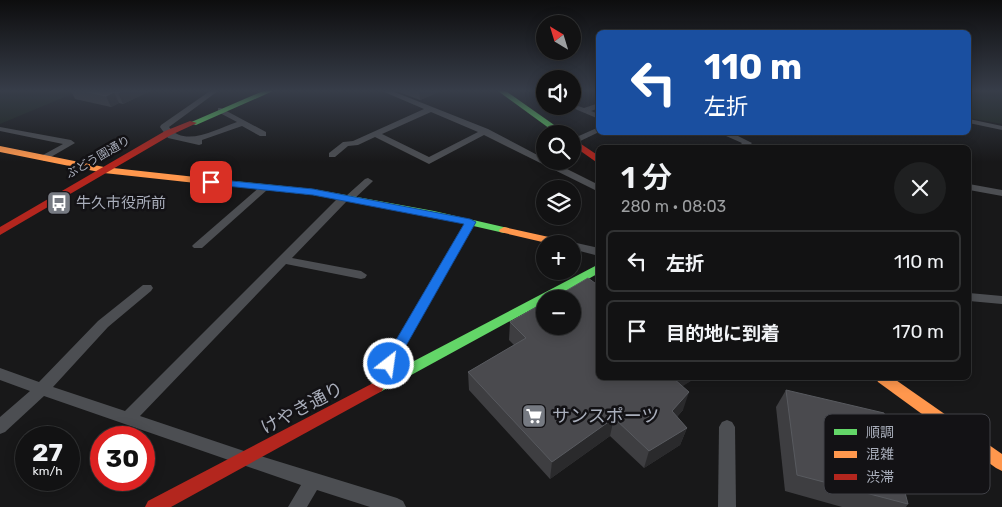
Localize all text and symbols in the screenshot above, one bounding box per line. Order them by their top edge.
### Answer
north arrow [536,15,581,60]
map controls [536,15,581,335]
text: 110 m [704,46,802,88]
icon: left [621,50,686,115]
button: sound [536,70,581,115]
text: 左折 [704,93,748,120]
button: search [536,125,581,170]
street label: ぶどう園通り [63,133,133,181]
text: 1 分 [621,160,672,196]
pin [190,161,232,203]
button: close [894,162,946,214]
icon: arrive [197,168,225,196]
button: layers [536,180,581,225]
bus stop icon: 牛久市役所前 [46,190,72,216]
place label: 牛久市役所前 [76,194,166,212]
text: 280 m · 08:03 [621,197,726,216]
button: + [536,235,581,280]
icon: left [623,247,651,275]
text: 110 m [894,250,944,273]
text: 左折 [666,252,704,275]
button: − [536,290,581,335]
icon: arrive [623,317,651,345]
text: 170 m [893,320,944,343]
text: 目的地に到着 [666,322,780,345]
position arrow [362,337,414,389]
street label: けやき通り [257,377,347,439]
supermarket icon: サンスポーツ [521,403,547,429]
place label: サンスポーツ [552,405,659,427]
legend [824,414,990,494]
text: 順調 [866,424,894,441]
speed limit sign: 30 [90,426,155,491]
text: 27 [32,438,63,467]
text: 混雑 [866,446,894,463]
text: km/h [33,464,62,478]
text: 渋滞 [866,469,894,486]

